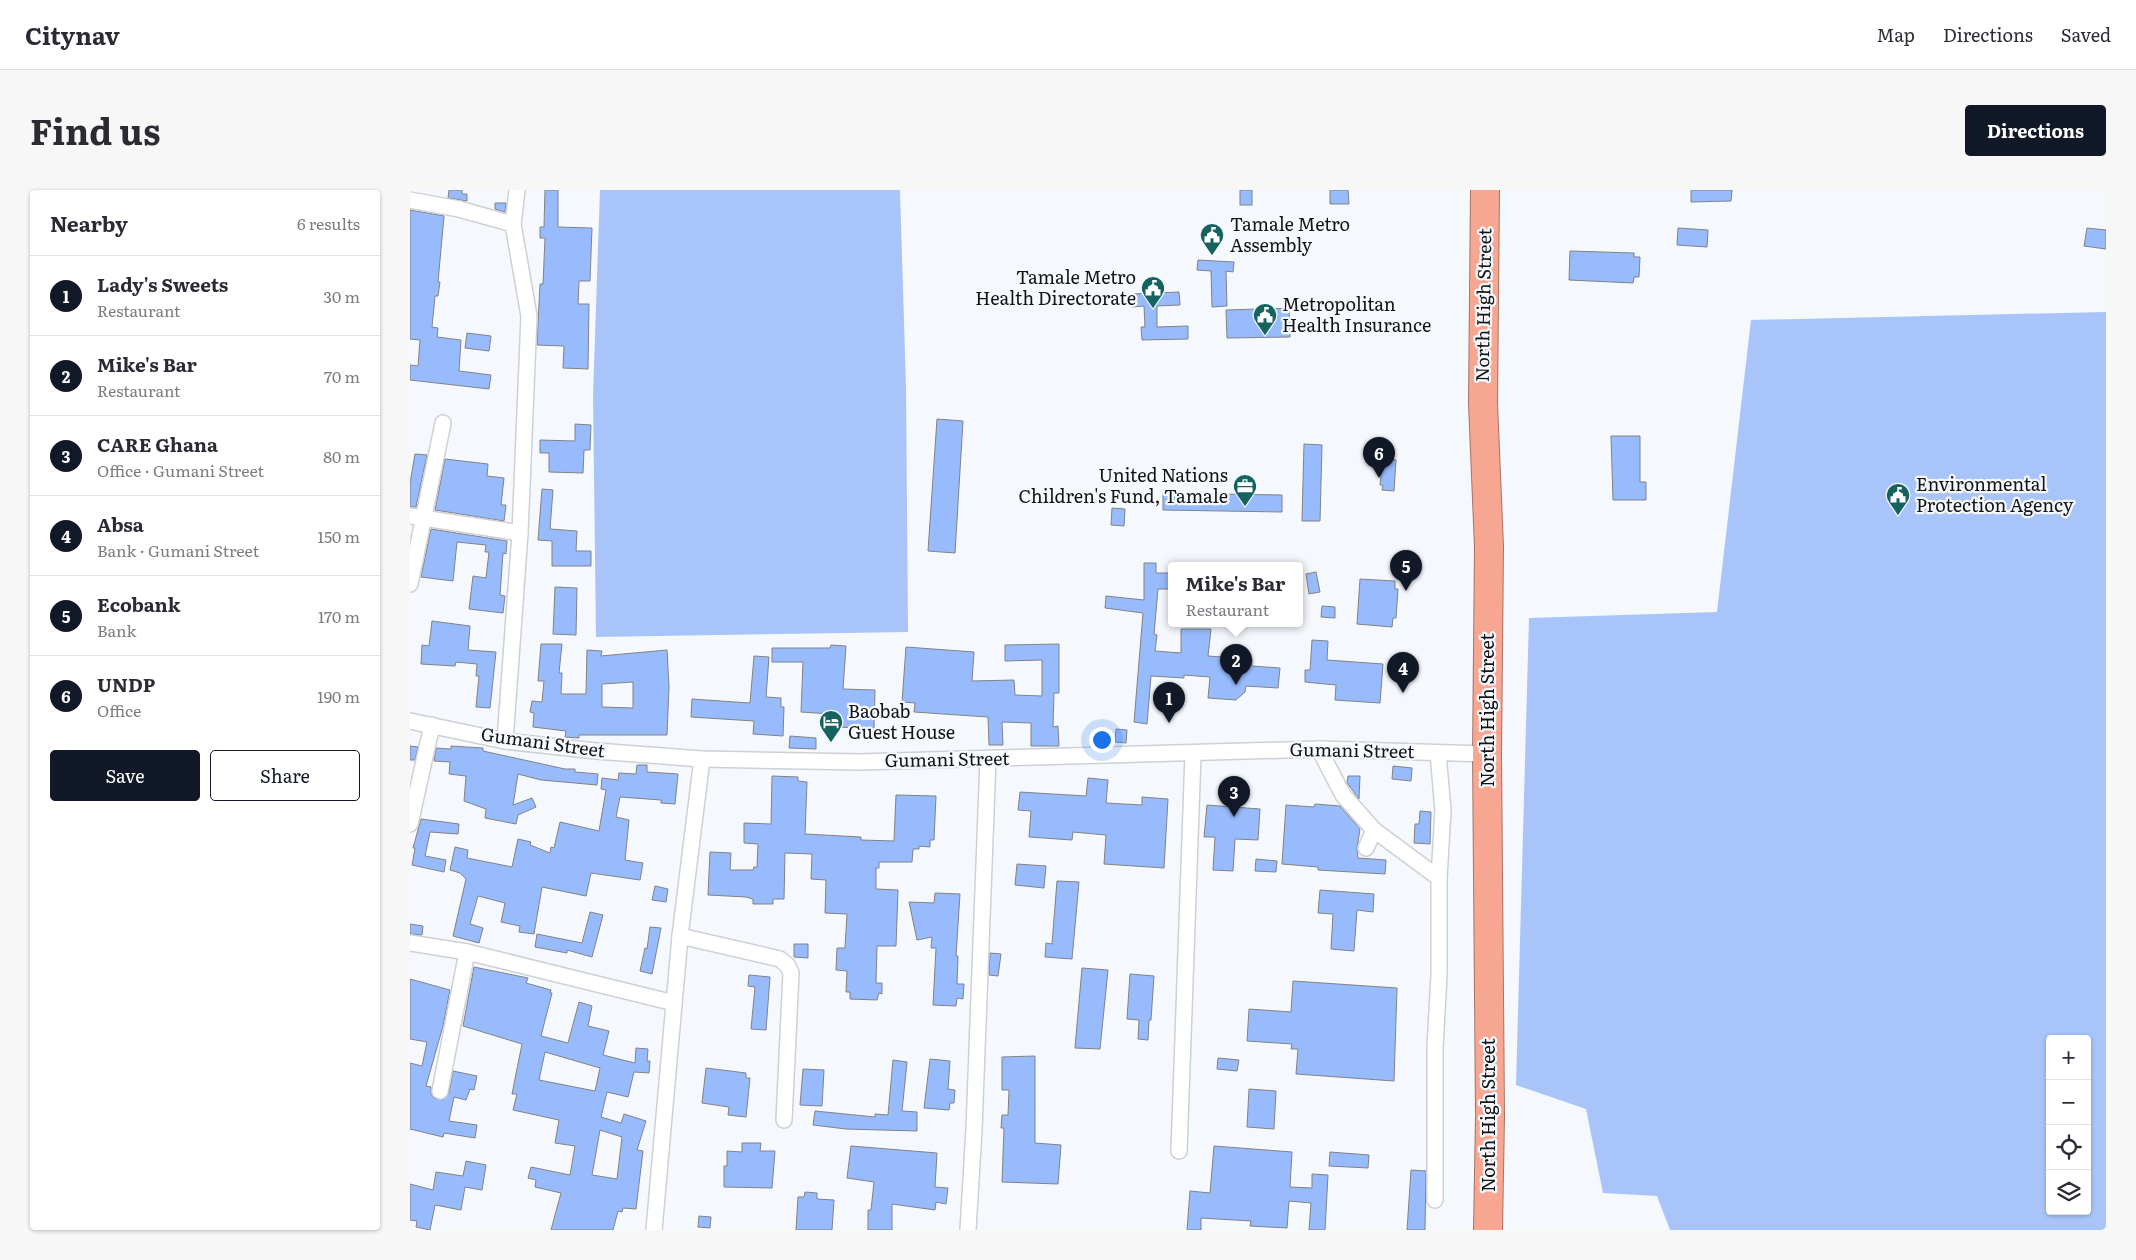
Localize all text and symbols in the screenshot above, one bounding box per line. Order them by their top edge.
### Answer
text: Citynav [25,17,120,52]
text: Map [1877,21,1915,48]
text: Directions [1943,21,2033,48]
text: Saved [2061,21,2111,48]
text: Find us [30,104,160,156]
button: Directions [1965,105,2106,156]
text: Nearby [50,207,128,238]
place label: Tamale Metro Assembly [1230,210,1350,258]
text: 6 results [297,211,360,235]
public building icon: Tamale Metro Assembly [1199,222,1225,256]
street label: North High Street [1468,227,1497,382]
place label: Tamale Metro Health Directorate [975,263,1136,311]
text: Lady's Sweets [97,270,228,298]
public building icon: Tamale Metro Health Directorate [1140,275,1166,309]
text: 1 [63,284,69,308]
text: 30 m [323,284,360,308]
place label: Metropolitan Health Insurance [1282,290,1431,338]
text: Restaurant [97,298,181,322]
public building icon: Metropolitan Health Insurance [1252,302,1278,336]
text: Mike's Bar [97,350,197,378]
text: 2 [62,364,70,388]
text: 70 m [324,364,360,388]
text: Restaurant [97,378,181,402]
text: CARE Ghana [97,430,218,458]
pin: 6 [1363,437,1395,478]
text: 3 [62,444,70,468]
text: 80 m [323,444,360,468]
text: Office · Gumani Street [97,458,264,482]
place label: United Nations Children's Fund, Tamale [1018,461,1228,509]
place label: Environmental Protection Agency [1916,470,2074,518]
office icon: United Nations Children's Fund, Tamale [1232,473,1258,507]
public building icon: Environmental Protection Agency [1885,482,1911,516]
text: Absa [97,510,144,538]
text: 4 [61,524,71,548]
text: 150 m [317,524,360,548]
text: Bank · Gumani Street [97,538,259,562]
pin: 5 [1390,550,1422,591]
popup [1168,562,1303,627]
text: Mike's Bar [1186,569,1285,597]
text: Ecobank [97,590,180,618]
text: Restaurant [1186,597,1269,621]
text: 5 [62,604,70,628]
text: 170 m [318,604,360,628]
text: Bank [97,618,136,642]
street label: North High Street [1473,632,1500,787]
pin: 2 [1220,644,1252,685]
pin: 4 [1387,652,1419,693]
text: UNDP [97,670,155,698]
pin: 1 [1153,682,1185,723]
text: 6 [61,684,71,708]
text: 190 m [317,684,360,708]
place label: Baobab Guest House [848,697,955,745]
text: Office [97,698,141,722]
hotel icon: Baobab Guest House [818,709,844,743]
street label: Gumani Street [479,719,608,764]
your location [1089,727,1115,753]
street label: Gumani Street [1289,735,1415,764]
street label: Gumani Street [884,744,1010,773]
button: Save [50,750,200,801]
button: Share [210,750,360,801]
pin: 3 [1218,776,1250,817]
map controls [2046,1035,2091,1215]
button: + [2046,1035,2091,1080]
street label: North High Street [1474,1037,1501,1192]
button: − [2046,1080,2091,1125]
button: locate [2046,1125,2091,1170]
button: layers [2046,1170,2091,1215]

